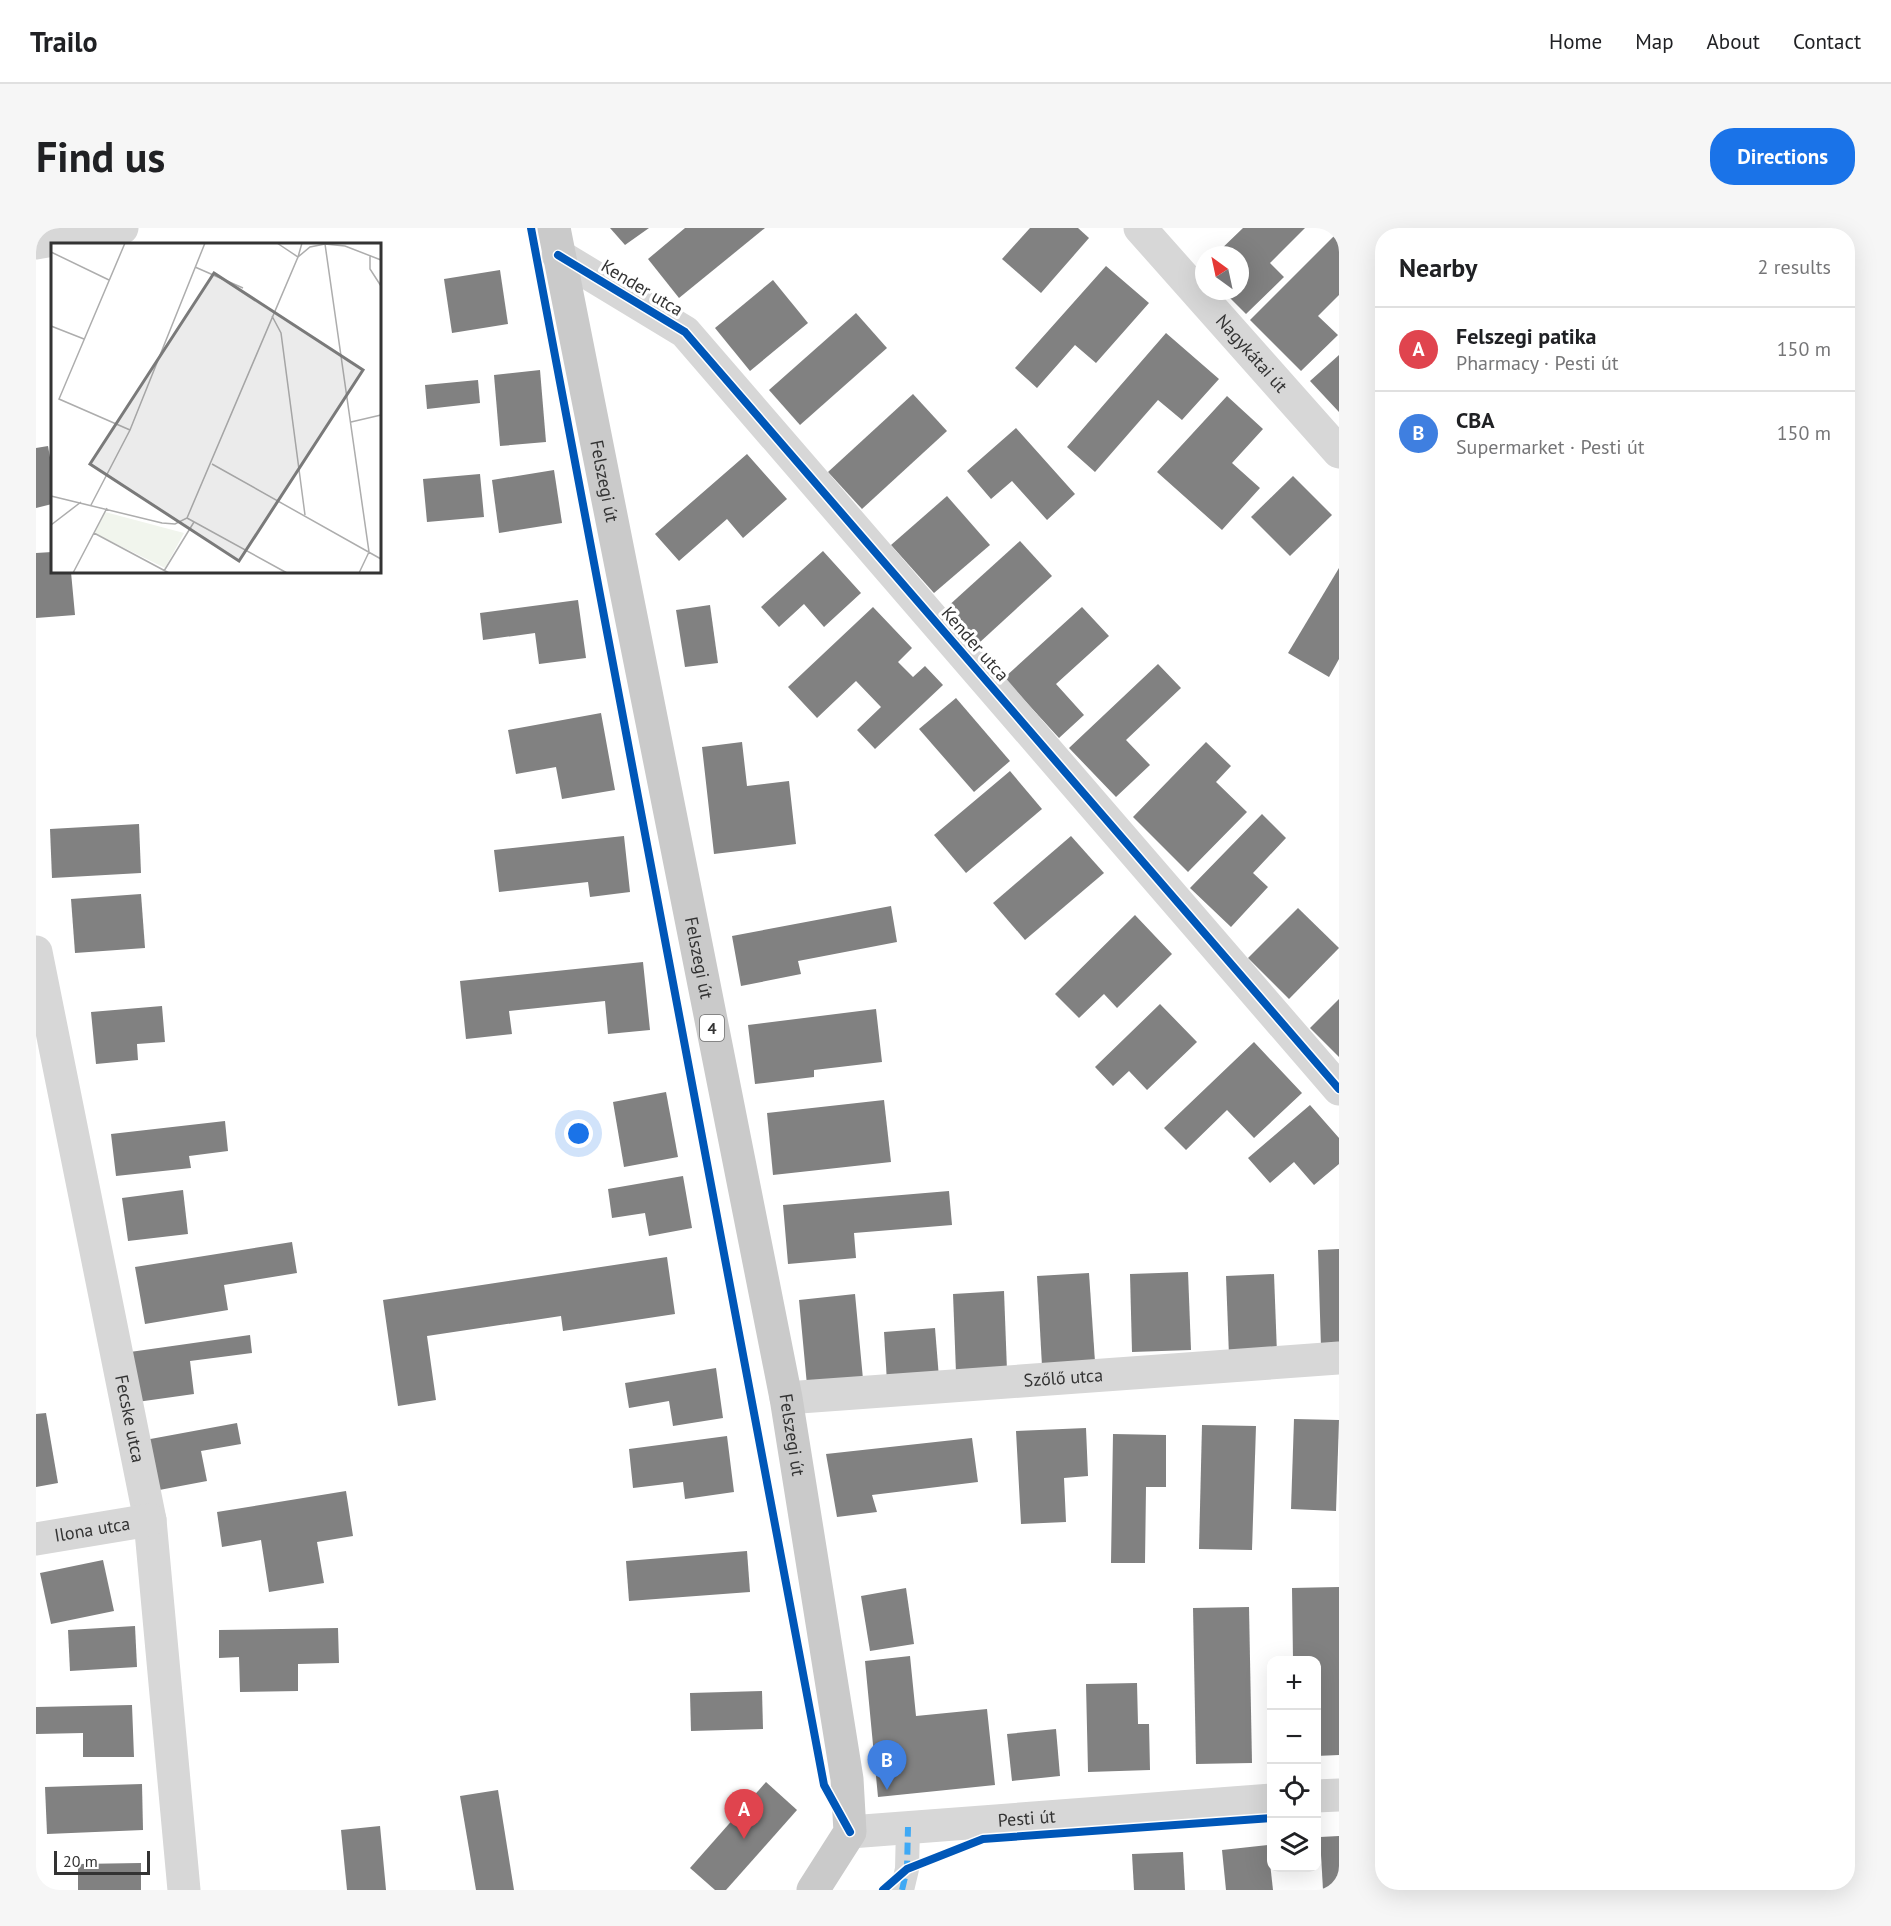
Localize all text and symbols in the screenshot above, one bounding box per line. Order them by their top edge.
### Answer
text: Trailo [30,23,97,60]
text: Home [1549,28,1602,55]
text: Map [1635,28,1674,55]
text: About [1707,28,1760,55]
text: Contact [1793,28,1861,55]
button: Directions [1710,128,1855,185]
text: Find us [36,129,165,184]
inset map [51,243,381,573]
north arrow [1195,246,1249,300]
text: Nearby [1399,251,1477,284]
street label: Kender utca [597,254,687,321]
text: 2 results [1758,254,1831,280]
street label: Nagykátai út [1211,309,1293,397]
text: Felszegi patika [1456,322,1596,350]
text: A [1412,336,1425,362]
text: 150 m [1777,336,1831,362]
text: Pharmacy · Pesti út [1456,350,1618,376]
text: CBA [1456,406,1495,434]
text: B [1413,420,1424,446]
text: 150 m [1777,420,1831,446]
text: Supermarket · Pesti út [1456,434,1645,460]
street label: Felszegi út [585,438,624,524]
street label: Kender utca [937,602,1014,686]
street label: Felszegi út [680,915,719,1001]
road number: 4 [700,1015,724,1041]
your location [564,1119,593,1148]
street label: Szőlő utca [1023,1363,1104,1392]
street label: Fecske utca [110,1373,150,1464]
street label: Felszegi út [774,1392,810,1478]
street label: Ilona utca [53,1512,132,1547]
map controls [1267,1656,1321,1872]
button: + [1267,1656,1321,1710]
button: − [1267,1710,1321,1764]
pin: B [868,1740,906,1790]
button: locate [1267,1764,1321,1818]
pin: A [724,1790,764,1839]
street label: Pesti út [997,1804,1056,1832]
button: layers [1267,1818,1321,1872]
scale bar [54,1848,150,1876]
text: 20 m [63,1851,98,1871]

